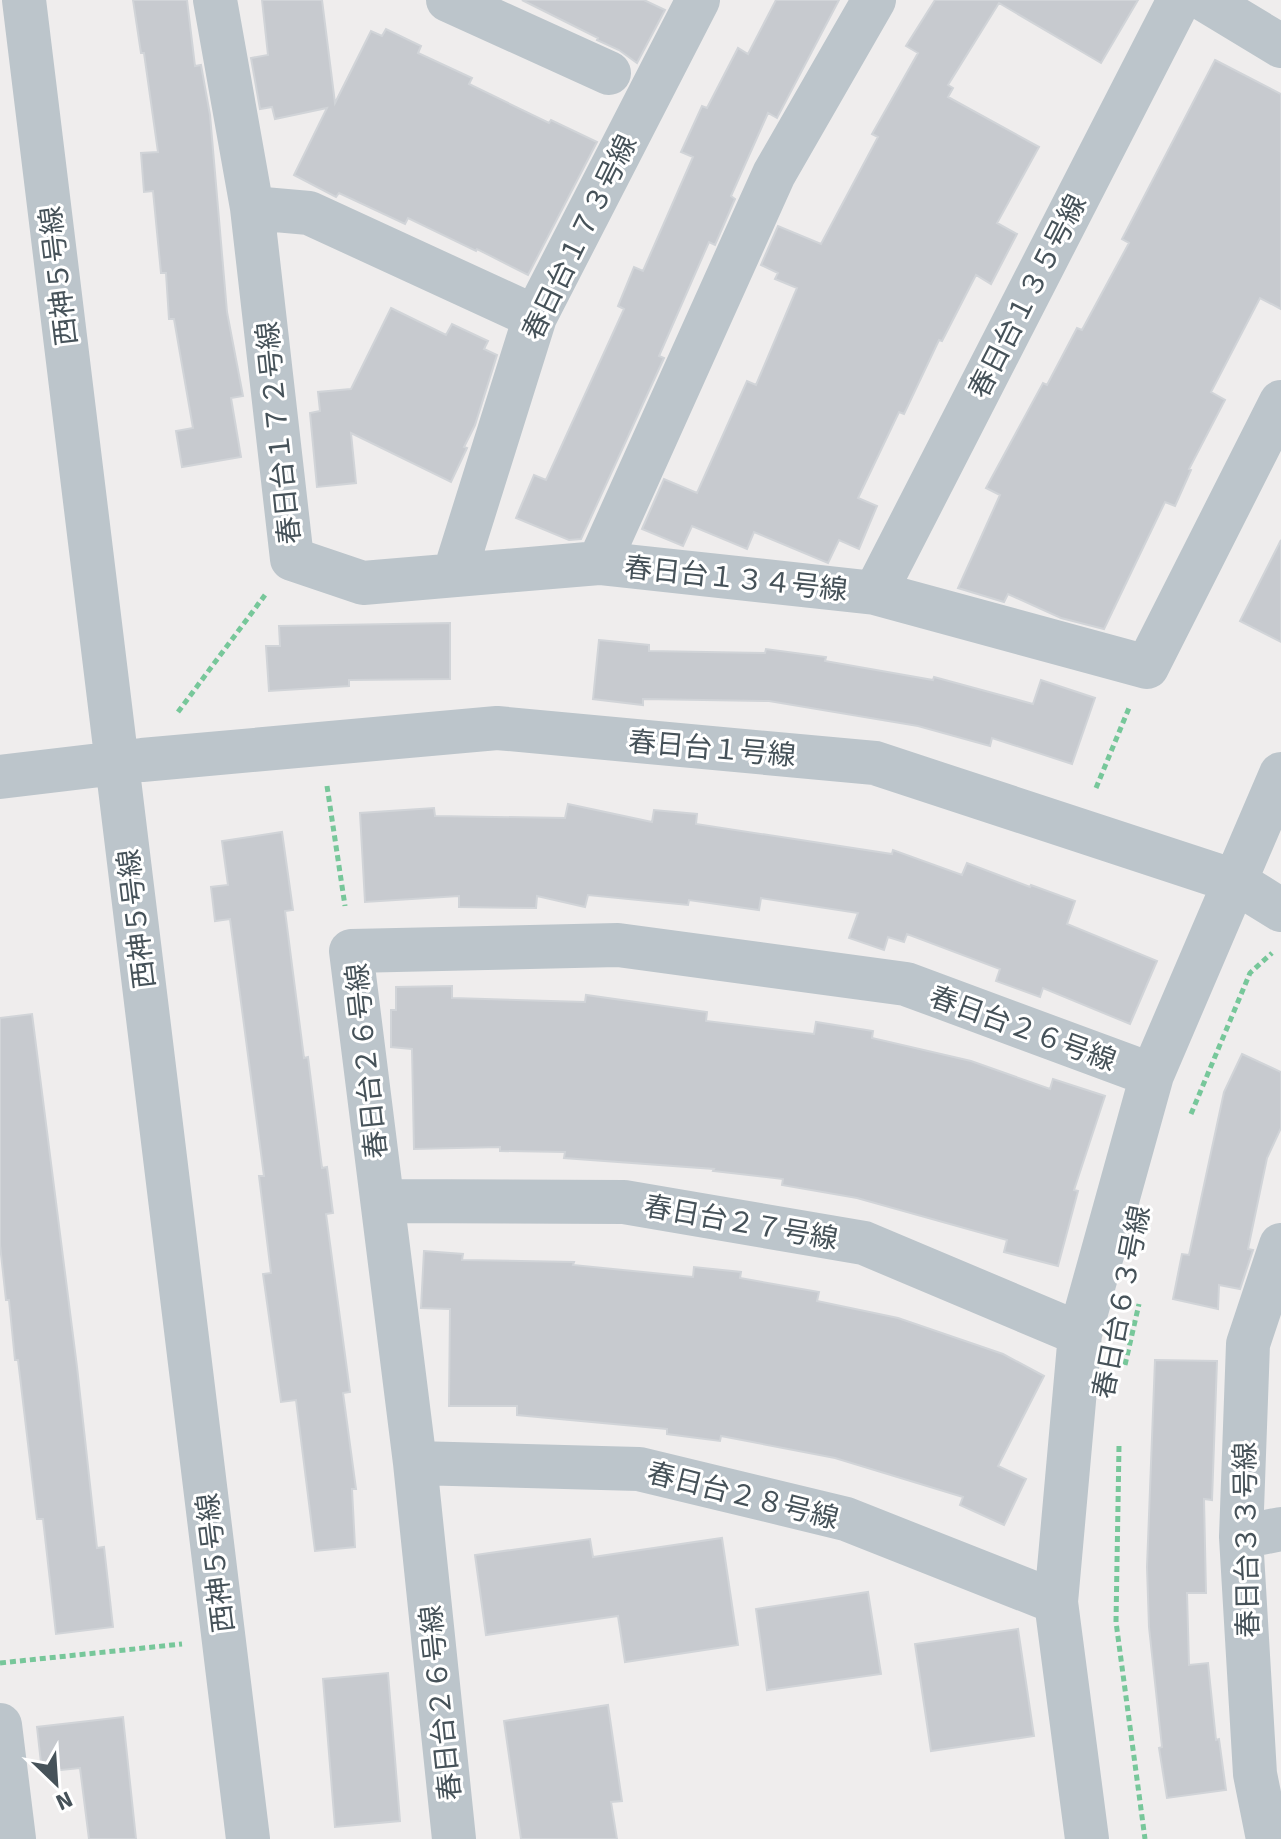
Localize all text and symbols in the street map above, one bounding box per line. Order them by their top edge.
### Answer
street label: 春日台１７３号線 [516,129,644,346]
street label: 春日台１３５号線 [962,189,1094,404]
street label: 西神５号線 [34,204,84,347]
street label: 春日台１７２号線 [250,320,308,546]
street label: 春日台１３４号線 [623,550,849,608]
street label: 春日台１号線 [627,725,797,773]
street label: 西神５号線 [112,847,162,990]
street label: 春日台２６号線 [340,962,394,1160]
street label: 春日台２６号線 [925,979,1121,1078]
street label: 春日台２７号線 [641,1189,840,1257]
street label: 春日台６３号線 [1087,1203,1157,1402]
street label: 春日台３３号線 [1228,1442,1266,1638]
street label: 春日台２８号線 [644,1456,842,1536]
street label: 西神５号線 [191,1491,241,1634]
street label: 春日台２６号線 [414,1604,468,1802]
north arrow [16,1743,96,1823]
text: N [52,1785,77,1816]

